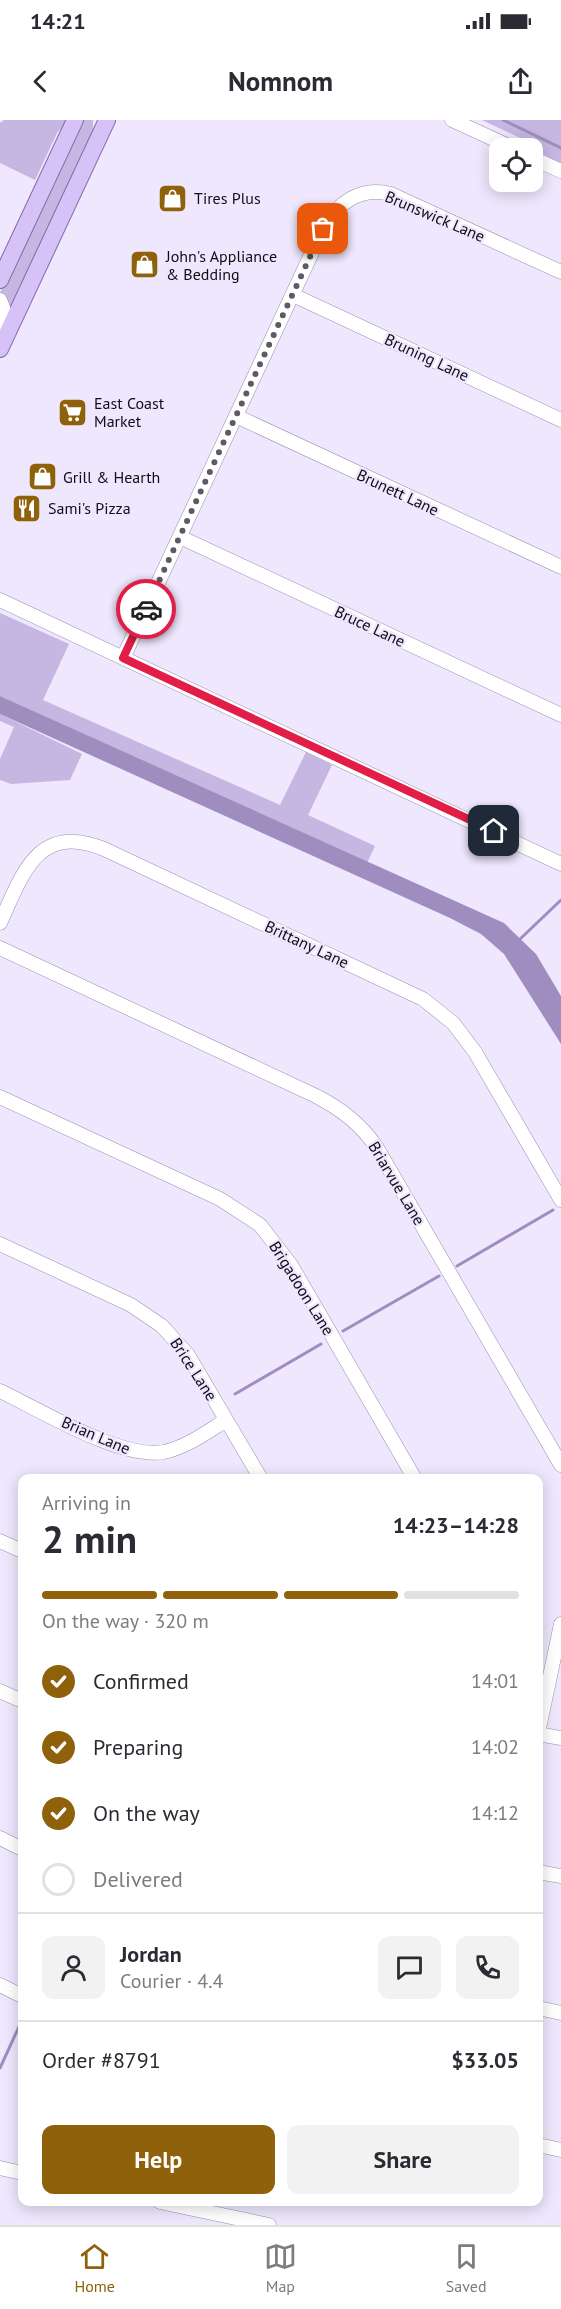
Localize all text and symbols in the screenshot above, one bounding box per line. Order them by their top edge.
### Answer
text: 14:21 [30,7,86,35]
text: Nomnom [228,64,333,98]
icon: back [24,65,57,98]
icon: share [504,65,537,98]
map controls [489,138,543,192]
button: locate [489,138,543,192]
shop icon: Tires Plus [157,182,189,214]
street label: Brunswick Lane [382,186,488,246]
place label: Tires Plus [194,188,261,208]
pin [297,203,348,254]
icon: bag [306,212,339,245]
place label: John's Appliance & Bedding [165,246,277,284]
shop icon: John's Appliance & Bedding [129,249,161,281]
street label: Bruning Lane [382,329,472,385]
place label: East Coast Market [94,393,165,431]
supermarket icon: East Coast Market [57,396,89,428]
shop icon: Grill & Hearth [26,461,58,493]
street label: Brunett Lane [354,464,442,520]
place label: Grill & Hearth [63,467,160,487]
restaurant icon: Sami's Pizza [11,492,43,524]
place label: Sami's Pizza [48,498,131,518]
courier [116,579,176,639]
icon: car [130,593,163,626]
street label: Bruce Lane [332,601,408,651]
pin [468,805,519,856]
icon: home [477,814,510,847]
street label: Brittany Lane [262,916,352,972]
street label: Briarvue Lane [364,1138,430,1228]
street label: Brigadoon Lane [265,1237,339,1339]
street label: Brice Lane [166,1334,222,1404]
street label: Brian Lane [59,1412,133,1458]
text: Arriving in [42,1490,131,1516]
text: 14:23–14:28 [393,1511,519,1539]
text: 2 min [42,1513,137,1564]
text: On the way · 320 m [42,1608,209,1634]
icon: check [42,1665,75,1698]
text: Confirmed [93,1667,189,1695]
text: 14:01 [471,1668,519,1694]
icon: check [42,1731,75,1764]
text: Preparing [93,1733,183,1761]
text: 14:02 [471,1734,519,1760]
icon: check [42,1797,75,1830]
text: On the way [93,1799,200,1827]
text: 14:12 [471,1800,519,1826]
text: Delivered [93,1865,183,1893]
button: person [42,1936,105,1999]
button: chat [378,1936,441,1999]
button: phone [456,1936,519,1999]
text: Jordan [120,1940,182,1968]
text: Courier · 4.4 [120,1968,223,1994]
text: Order #8791 [42,2046,161,2074]
text: $33.05 [451,2046,519,2074]
button: Help [42,2125,275,2194]
button: Share [287,2125,519,2194]
tab: Home [74,2240,115,2296]
tab: Map [264,2240,297,2296]
tab: Saved [446,2240,487,2296]

